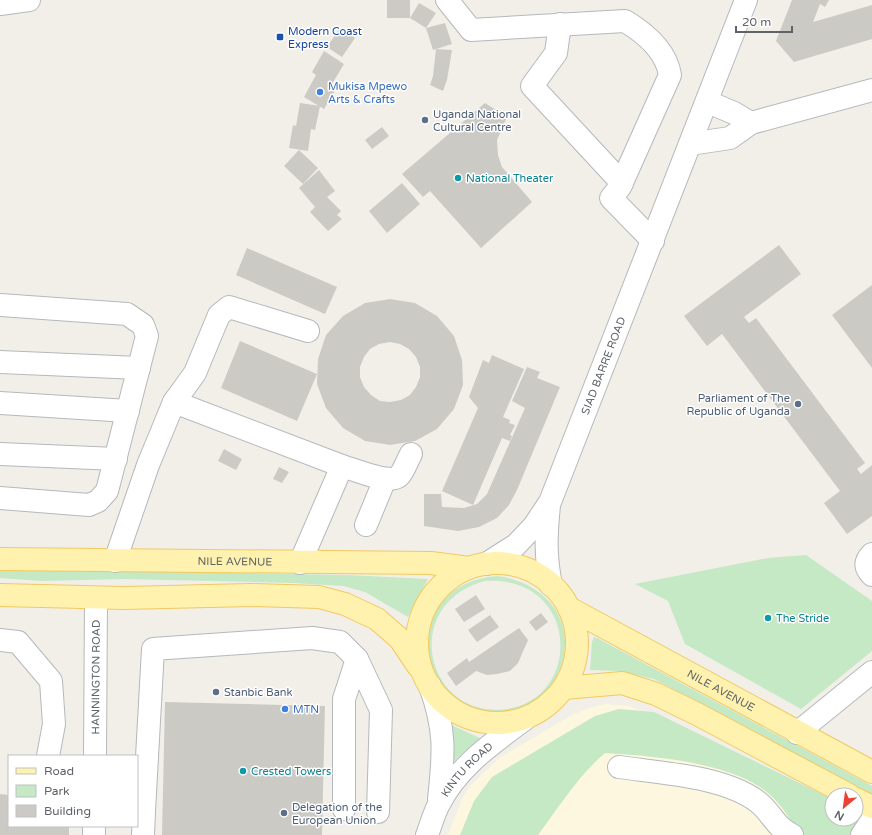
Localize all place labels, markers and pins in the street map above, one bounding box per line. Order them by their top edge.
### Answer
place label: Modern Coast Express [288,25,362,51]
marker: Modern Coast Express [275,32,285,42]
place label: Mukisa Mpewo Arts & Crafts [328,80,408,106]
marker: Mukisa Mpewo Arts & Crafts [315,87,325,97]
place label: Uganda National Cultural Centre [433,108,521,134]
marker: Uganda National Cultural Centre [420,115,430,125]
place label: National Theater [466,172,554,185]
marker: National Theater [453,173,463,183]
place label: Parliament of The Republic of Uganda [686,392,790,418]
marker: Parliament of The Republic of Uganda [793,399,803,409]
place label: The Stride [776,612,829,625]
marker: The Stride [763,613,773,623]
place label: Stanbic Bank [224,686,293,699]
marker: Stanbic Bank [211,687,221,697]
place label: MTN [293,703,319,716]
marker: MTN [280,704,290,714]
place label: Crested Towers [251,765,331,778]
marker: Crested Towers [238,766,248,776]
place label: Delegation of the European Union [292,801,382,827]
marker: Delegation of the European Union [279,808,289,818]

